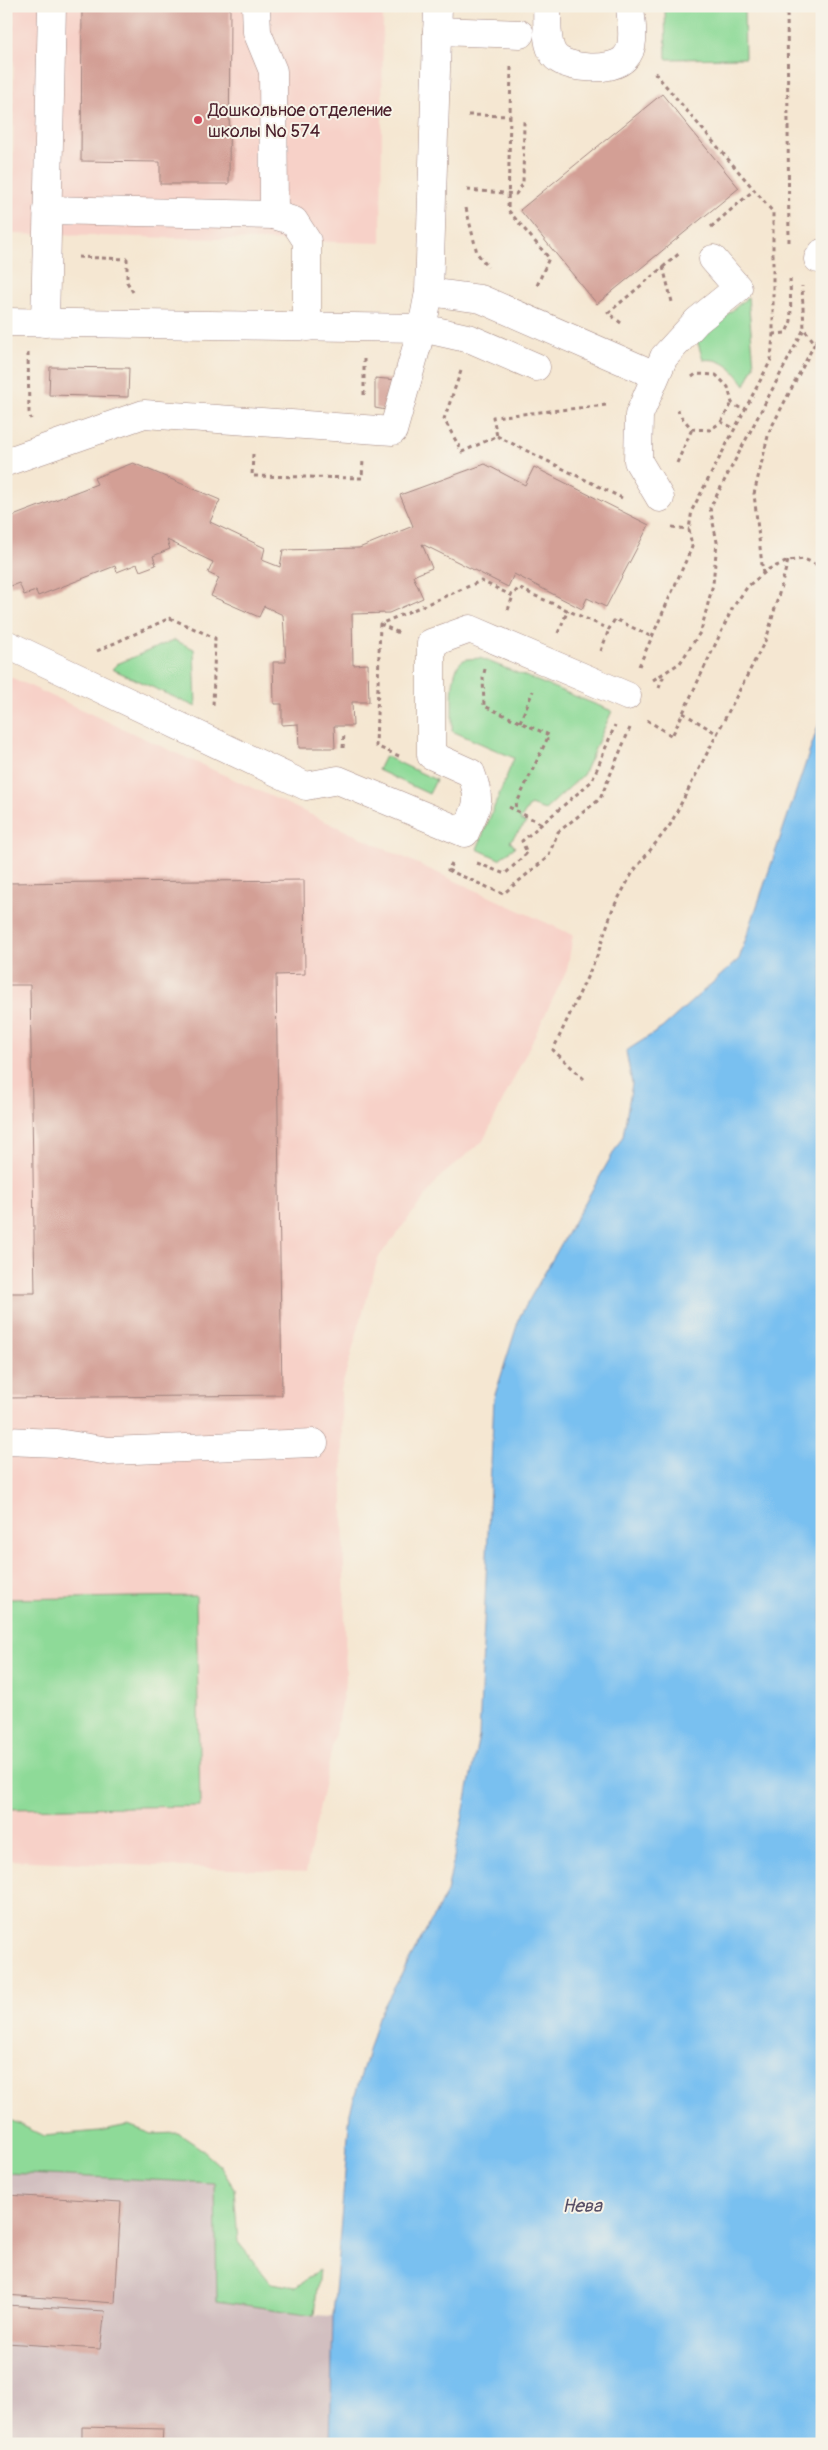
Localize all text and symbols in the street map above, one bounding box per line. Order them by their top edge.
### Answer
place label: Дошкольное отделение школы № 574 [207,99,392,143]
marker: Дошкольное отделение школы № 574 [192,114,204,126]
water label: Нева [562,2194,603,2218]

